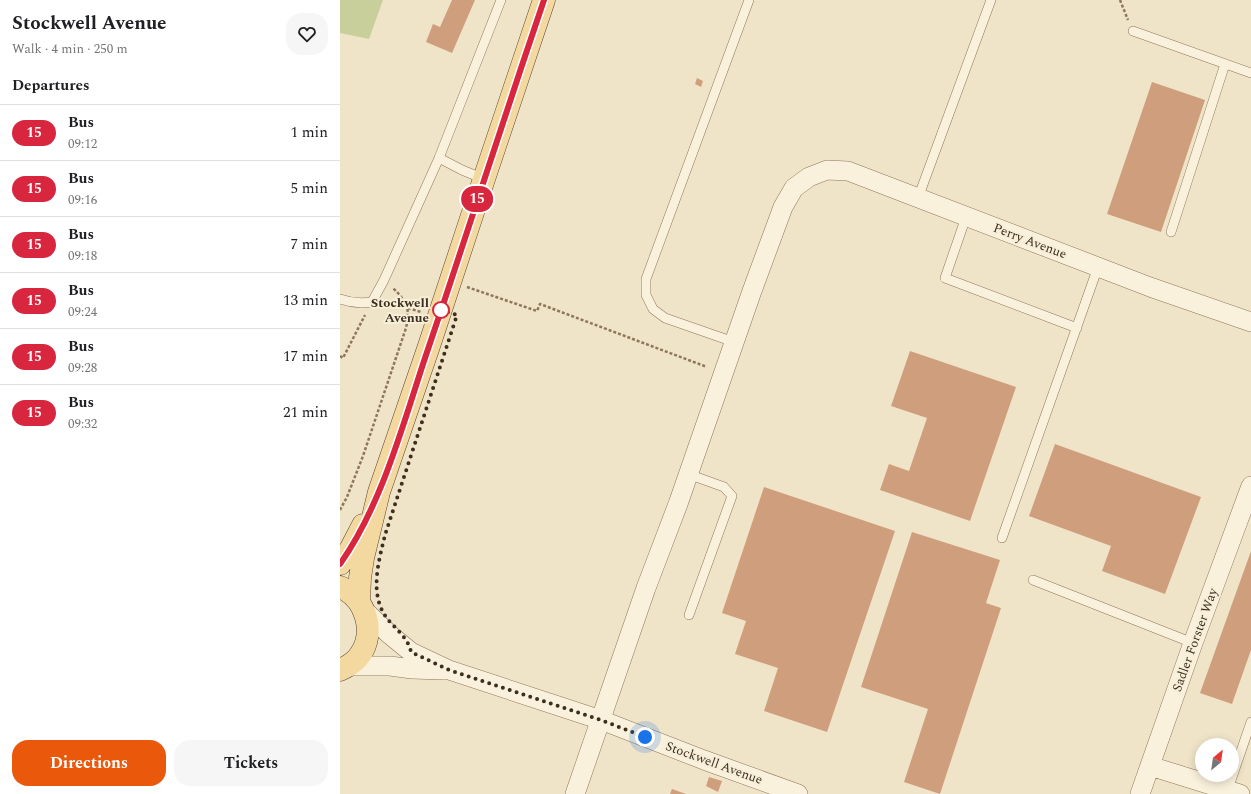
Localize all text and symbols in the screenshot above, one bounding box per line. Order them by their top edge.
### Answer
text: Stockwell Avenue [12,9,167,38]
button: heart [286,13,328,55]
text: Walk · 4 min · 250 m [12,39,128,59]
text: Departures [12,74,90,97]
text: Bus [68,111,94,134]
text: 1 min [290,121,328,144]
text: 15 [26,122,42,143]
text: 09:12 [68,134,97,154]
text: Bus [68,167,94,190]
text: 5 min [290,177,328,200]
text: 15 [26,178,42,199]
line badge: 15 [459,186,495,212]
text: 15 [469,188,485,209]
text: 09:16 [68,190,97,210]
street label: Perry Avenue [990,218,1070,264]
text: Bus [68,223,94,246]
text: 7 min [290,233,328,256]
text: 15 [26,234,42,255]
text: 09:18 [68,246,97,266]
text: Bus [68,279,94,302]
text: 13 min [283,289,328,312]
text: 15 [26,290,42,311]
place label: Stockwell Avenue [371,293,429,328]
marker: Stockwell Avenue [432,301,450,319]
text: 09:24 [68,302,97,322]
text: Bus [68,335,94,358]
text: 17 min [283,345,328,368]
text: 15 [26,346,42,367]
text: 09:28 [68,358,97,378]
text: Bus [68,391,94,414]
text: 21 min [283,401,328,424]
text: 15 [26,402,42,423]
text: 09:32 [68,414,97,434]
street label: Sadler Forster Way [1167,585,1223,695]
your location [635,727,655,747]
street label: Stockwell Avenue [663,736,765,790]
north arrow [1195,738,1239,782]
map controls [1195,738,1239,782]
button: Directions [12,740,166,786]
button: Tickets [174,740,328,786]

